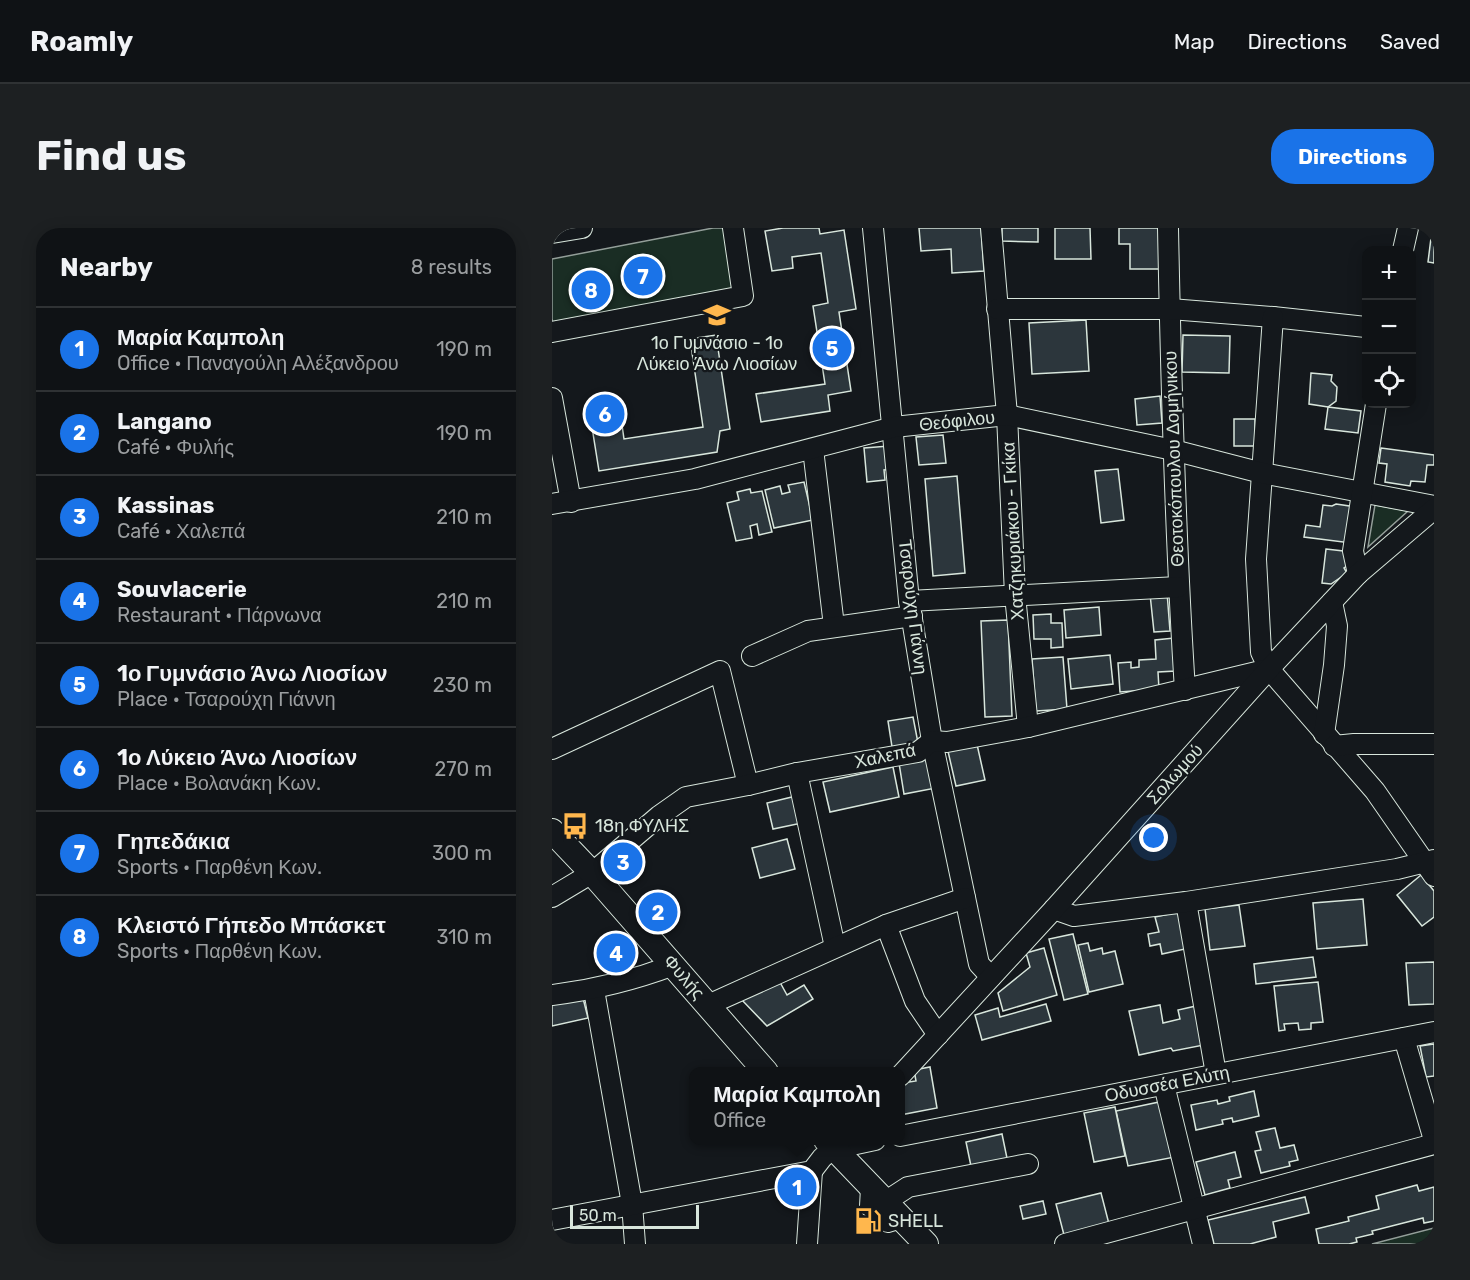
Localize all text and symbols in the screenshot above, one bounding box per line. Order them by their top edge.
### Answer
text: Roamly [30,25,133,58]
text: Map [1174,29,1215,54]
text: Directions [1248,29,1347,54]
text: Saved [1380,29,1440,54]
button: Directions [1271,129,1434,184]
text: Find us [36,131,187,181]
map controls [1362,246,1416,408]
button: + [1362,246,1416,300]
text: Nearby [60,252,153,283]
pin: 7 [624,254,662,298]
text: 8 results [411,255,492,279]
pin: 8 [572,268,610,312]
school or university icon: 1ο Γυμνάσιο - 1ο Λύκειο Άνω Λιοσίων [702,300,732,330]
button: − [1362,300,1416,354]
text: Μαρία Καμπολη [117,324,285,351]
pin: 5 [812,326,852,370]
place label: 1ο Γυμνάσιο - 1ο Λύκειο Άνω Λιοσίων [637,332,797,375]
text: 1 [75,337,84,361]
text: 190 m [436,337,492,361]
text: Office · Παναγούλη Αλέξανδρου [117,351,399,375]
street label: Θεοτοκόπουλου Δομήνικου [1159,351,1189,567]
button: locate [1362,354,1416,408]
pin: 6 [586,392,624,436]
street label: Θεόφιλου [918,406,996,436]
text: Langano [117,408,212,435]
text: 2 [73,421,86,445]
text: 190 m [436,421,492,445]
text: Café · Φυλής [117,435,234,459]
street label: Χατζηκυριάκου - Γκίκα [997,441,1029,621]
text: Kassinas [117,492,214,519]
text: 3 [73,505,86,529]
text: 210 m [436,505,492,529]
text: Café · Χαλεπά [117,519,245,543]
street label: Τσαρούχη Γιάννη [894,538,932,676]
text: Souvlacerie [117,576,247,603]
text: 4 [73,589,86,613]
text: 210 m [436,589,492,613]
text: Restaurant · Πάρνωνα [117,603,322,627]
text: 1ο Γυμνάσιο Άνω Λιοσίων [117,660,387,687]
text: 5 [73,673,86,697]
text: 230 m [433,673,492,697]
text: Place · Τσαρούχη Γιάννη [117,687,336,711]
street label: Χαλεπά [852,739,918,773]
street label: Σολωμού [1142,739,1208,809]
text: 1ο Λύκειο Άνω Λιοσίων [117,744,357,771]
text: 6 [73,757,86,781]
text: 270 m [435,757,492,781]
text: Place · Βολανάκη Κων. [117,771,321,795]
bus stop icon: 18η ΦΥΛΗΣ [560,811,590,841]
place label: 18η ΦΥΛΗΣ [595,815,689,837]
your location [1139,823,1168,852]
text: Γηπεδάκια [117,828,230,855]
pin: 3 [604,840,642,884]
text: 7 [74,841,85,865]
text: 300 m [432,841,492,865]
text: Sports · Παρθένη Κων. [117,855,322,879]
pin: 2 [638,890,678,934]
text: Κλειστό Γήπεδο Μπάσκετ [117,912,386,939]
text: 8 [73,925,86,949]
text: 310 m [436,925,492,949]
pin: 4 [596,930,636,976]
text: Sports · Παρθένη Κων. [117,939,322,963]
street label: Φυλής [659,950,710,1004]
street label: Οδυσσέα Ελύτη [1103,1061,1231,1107]
popup [689,1067,905,1145]
text: Μαρία Καμπολη [713,1081,881,1108]
text: Office [713,1108,766,1132]
pin: 1 [778,1164,816,1210]
scale bar [570,1202,699,1230]
text: 50 m [579,1206,617,1225]
fuel station icon: SHELL [853,1206,883,1236]
place label: SHELL [888,1210,943,1232]

